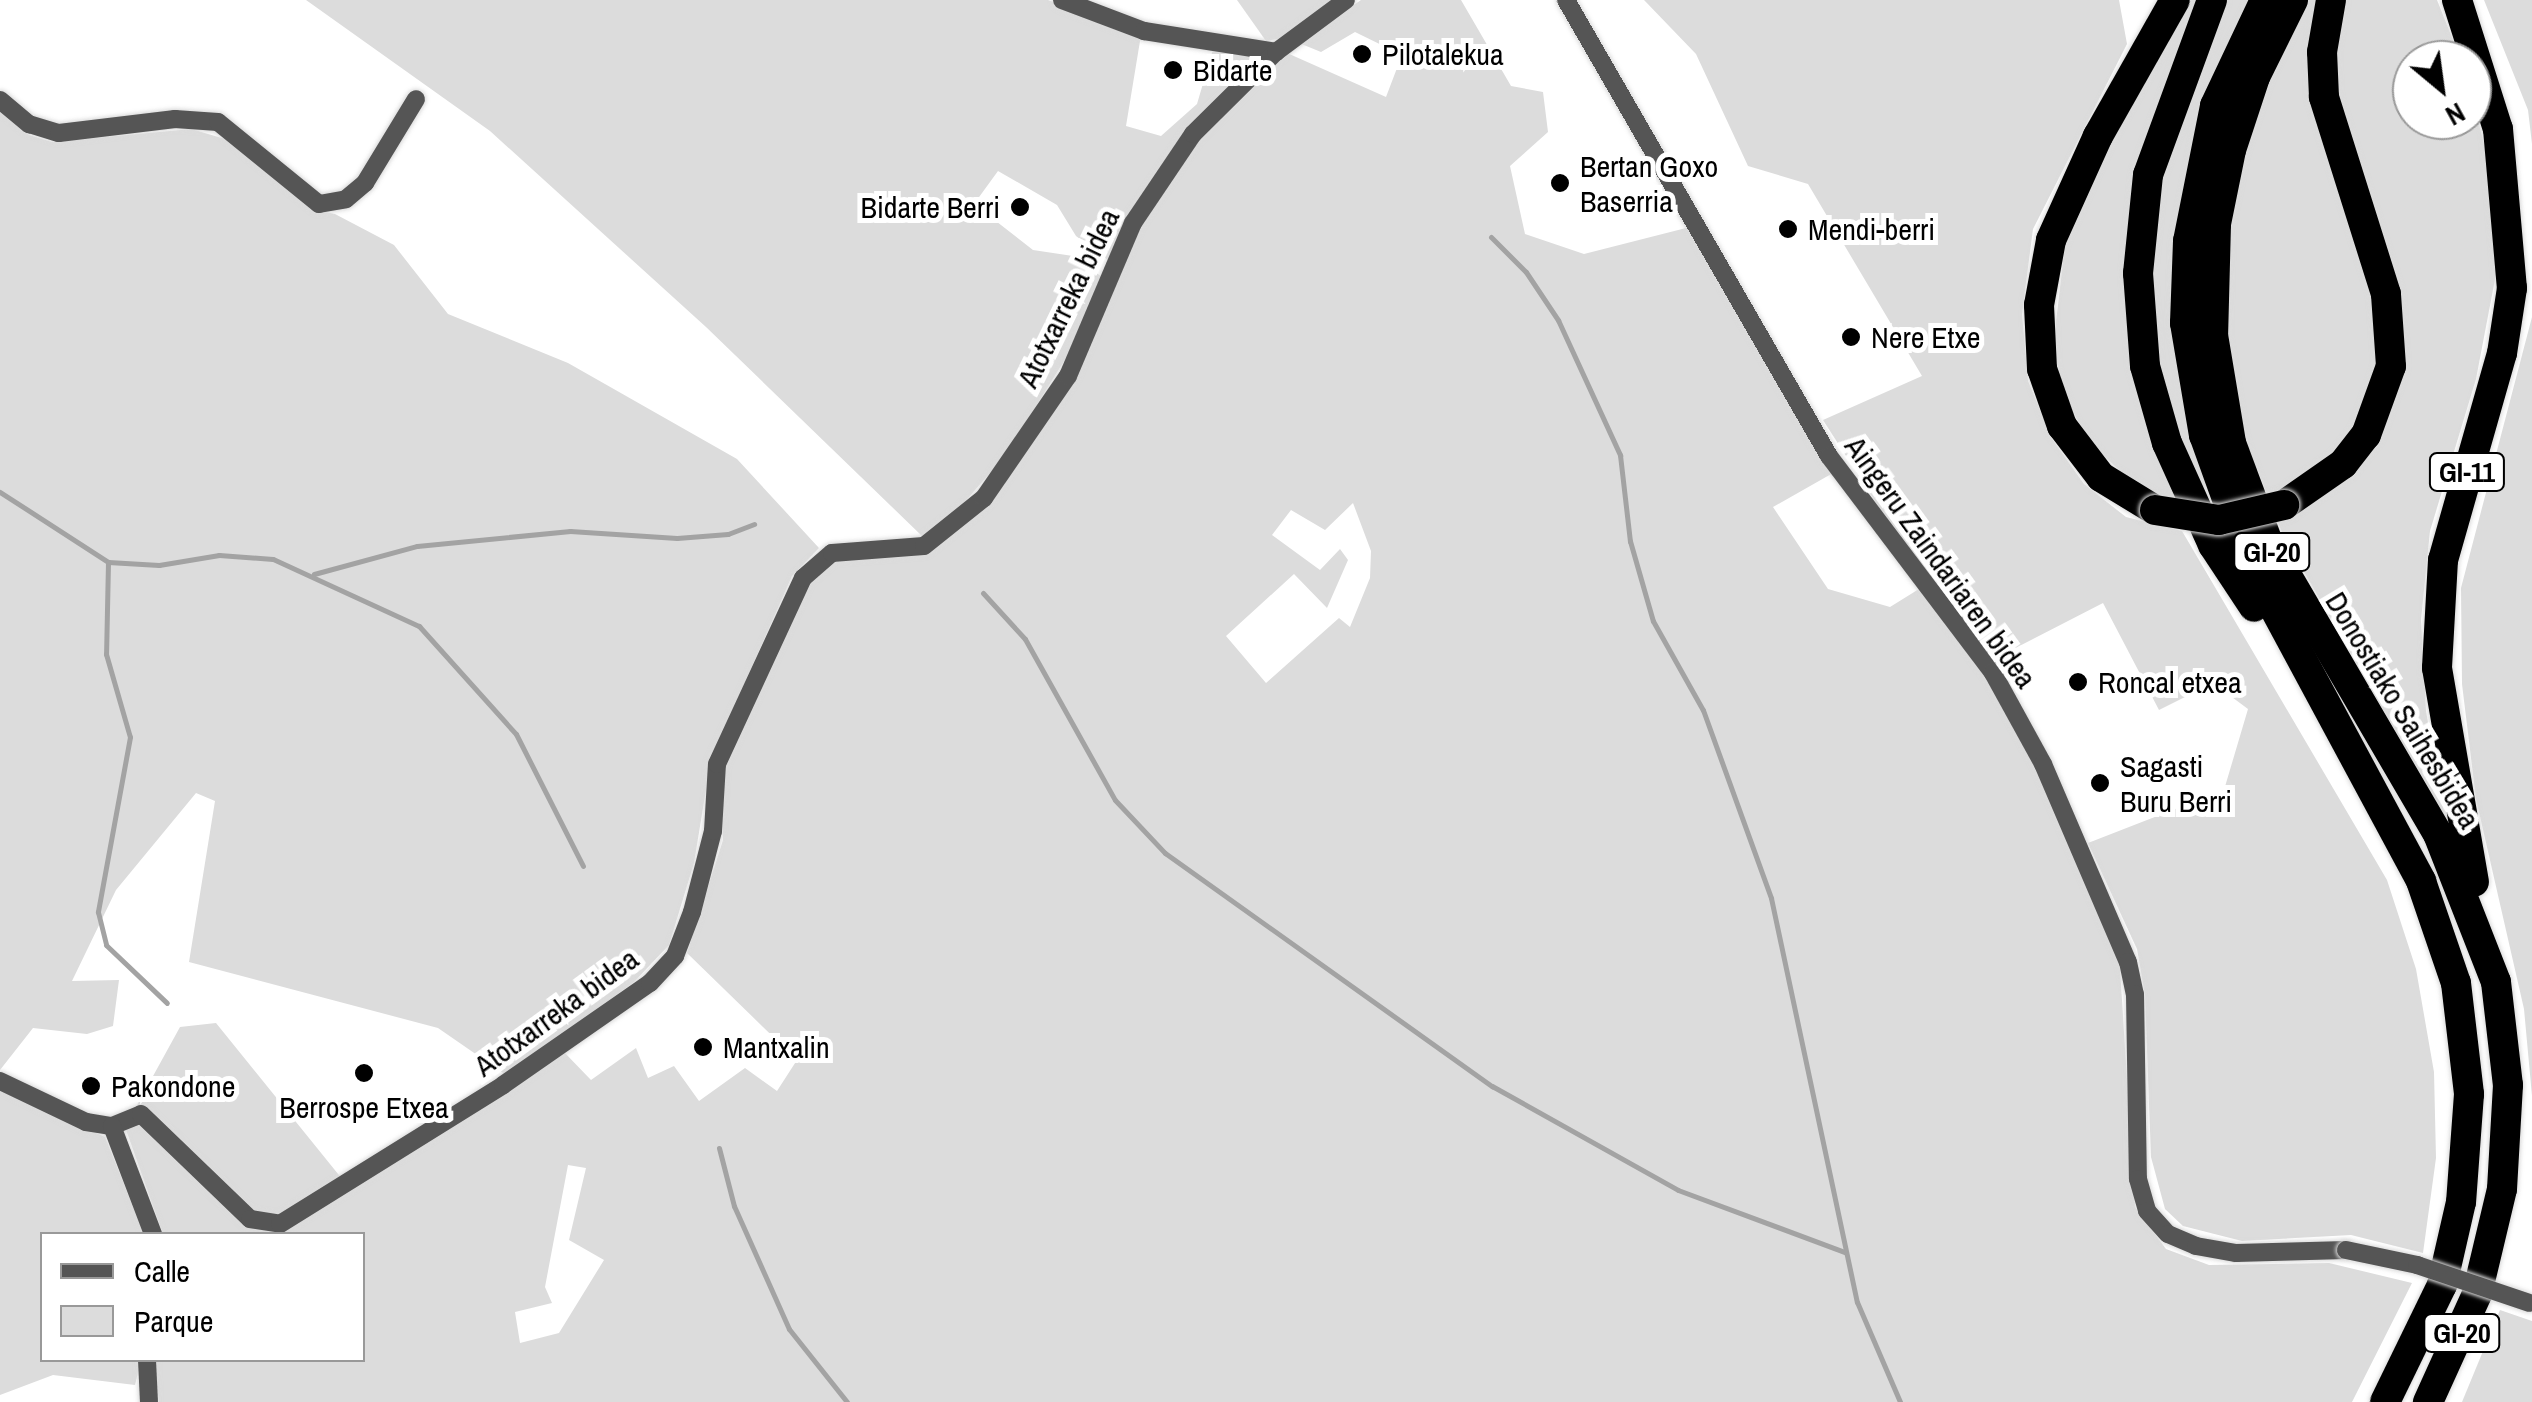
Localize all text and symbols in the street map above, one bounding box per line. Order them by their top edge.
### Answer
place label: Pilotalekua [1382,36,1504,72]
north arrow [2392,40,2492,140]
marker: Pilotalekua [1351,43,1373,65]
place label: Bidarte [1193,52,1272,88]
marker: Bidarte [1162,59,1184,81]
text: N [2439,94,2472,135]
place label: Bertan Goxo Baserria [1580,148,1718,218]
marker: Bertan Goxo Baserria [1549,172,1571,194]
place label: Bidarte Berri [861,189,1000,225]
marker: Bidarte Berri [1009,196,1031,218]
street label: Atotxarreka bidea [1009,203,1127,393]
place label: Mendi-berri [1808,211,1935,247]
marker: Mendi-berri [1777,218,1799,240]
place label: Nere Etxe [1871,319,1980,355]
marker: Nere Etxe [1840,326,1862,348]
street label: Aingeru Zaindariaren bidea [1838,429,2044,695]
road number: GI-11 [2427,449,2507,495]
road number: GI-20 [2232,529,2312,575]
street label: Donostiako Saihesbidea [2318,585,2488,835]
place label: Roncal etxea [2098,664,2242,700]
marker: Roncal etxea [2067,671,2089,693]
place label: Sagasti Buru Berri [2120,748,2232,818]
marker: Sagasti Buru Berri [2089,772,2111,794]
street label: Atotxarreka bidea [467,940,645,1084]
place label: Mantxalin [723,1029,830,1065]
marker: Mantxalin [692,1036,714,1058]
marker: Berrospe Etxea [353,1062,375,1084]
place label: Pakondone [111,1068,235,1104]
marker: Pakondone [80,1075,102,1097]
place label: Berrospe Etxea [279,1089,449,1125]
legend [40,1232,365,1362]
text: Calle [134,1251,190,1291]
text: Parque [134,1301,213,1341]
road number: GI-20 [2422,1310,2502,1356]

